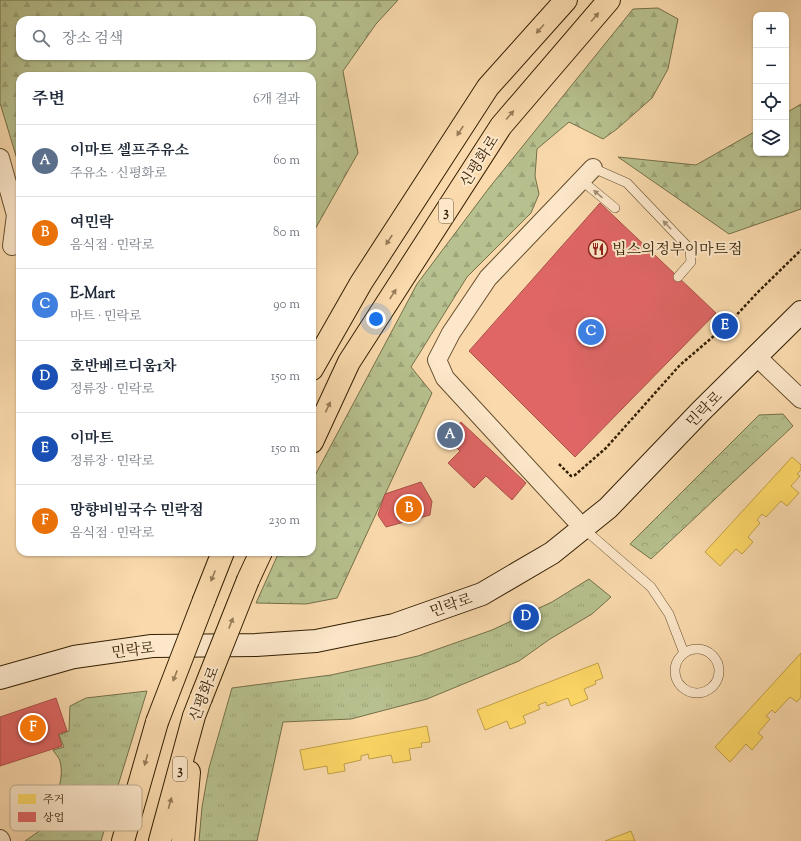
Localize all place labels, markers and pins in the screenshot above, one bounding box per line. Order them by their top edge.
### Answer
restaurant icon: 빕스의정부이마트점 [587,238,609,260]
place label: 빕스의정부이마트점 [612,240,742,261]
pin: E [712,311,738,341]
pin: C [578,317,604,347]
pin: A [437,420,463,450]
pin: B [396,494,422,524]
pin: D [513,602,539,632]
pin: F [20,713,46,743]

